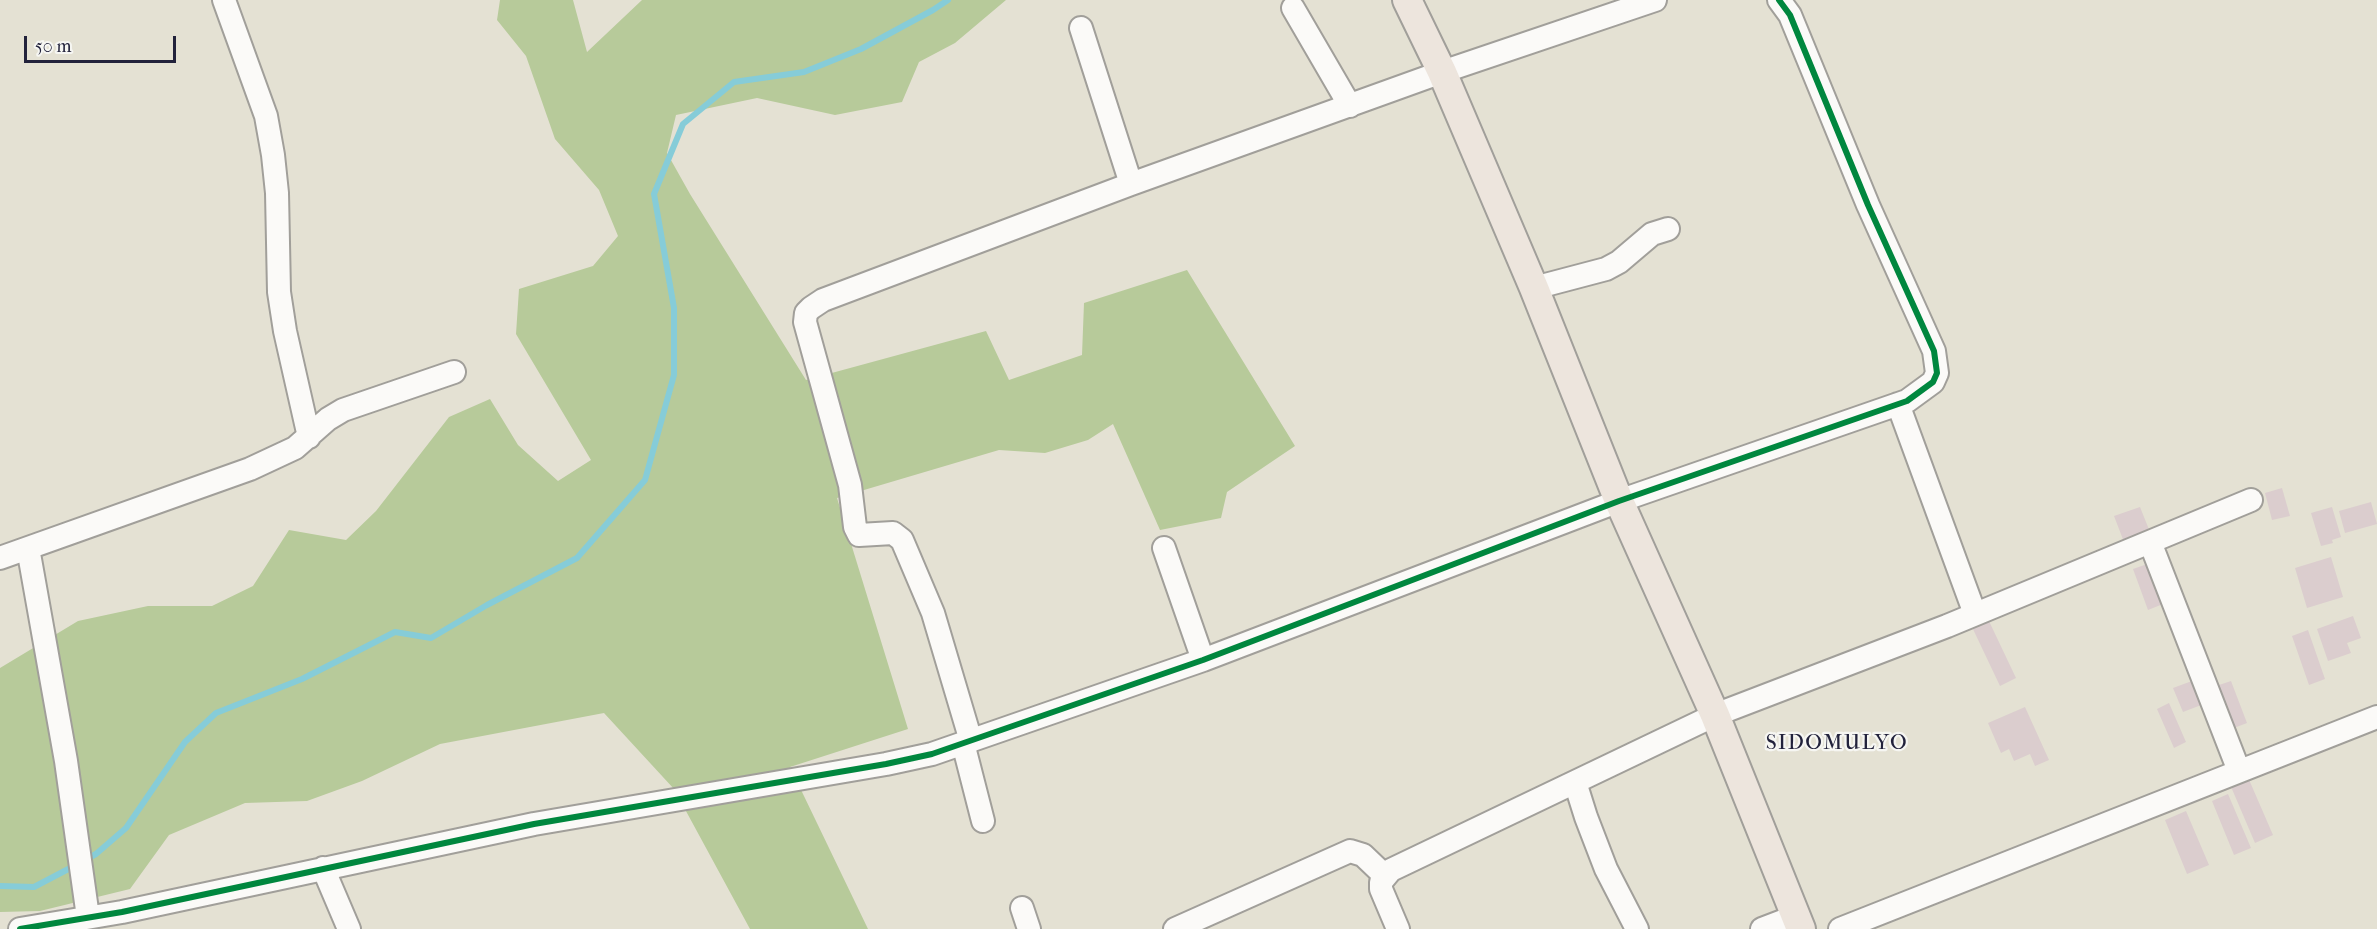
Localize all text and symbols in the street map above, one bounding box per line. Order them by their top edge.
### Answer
scale bar [27,24,178,62]
text: 50 m [35,36,71,57]
district label: SIDOMULYO [1766,731,1908,757]

